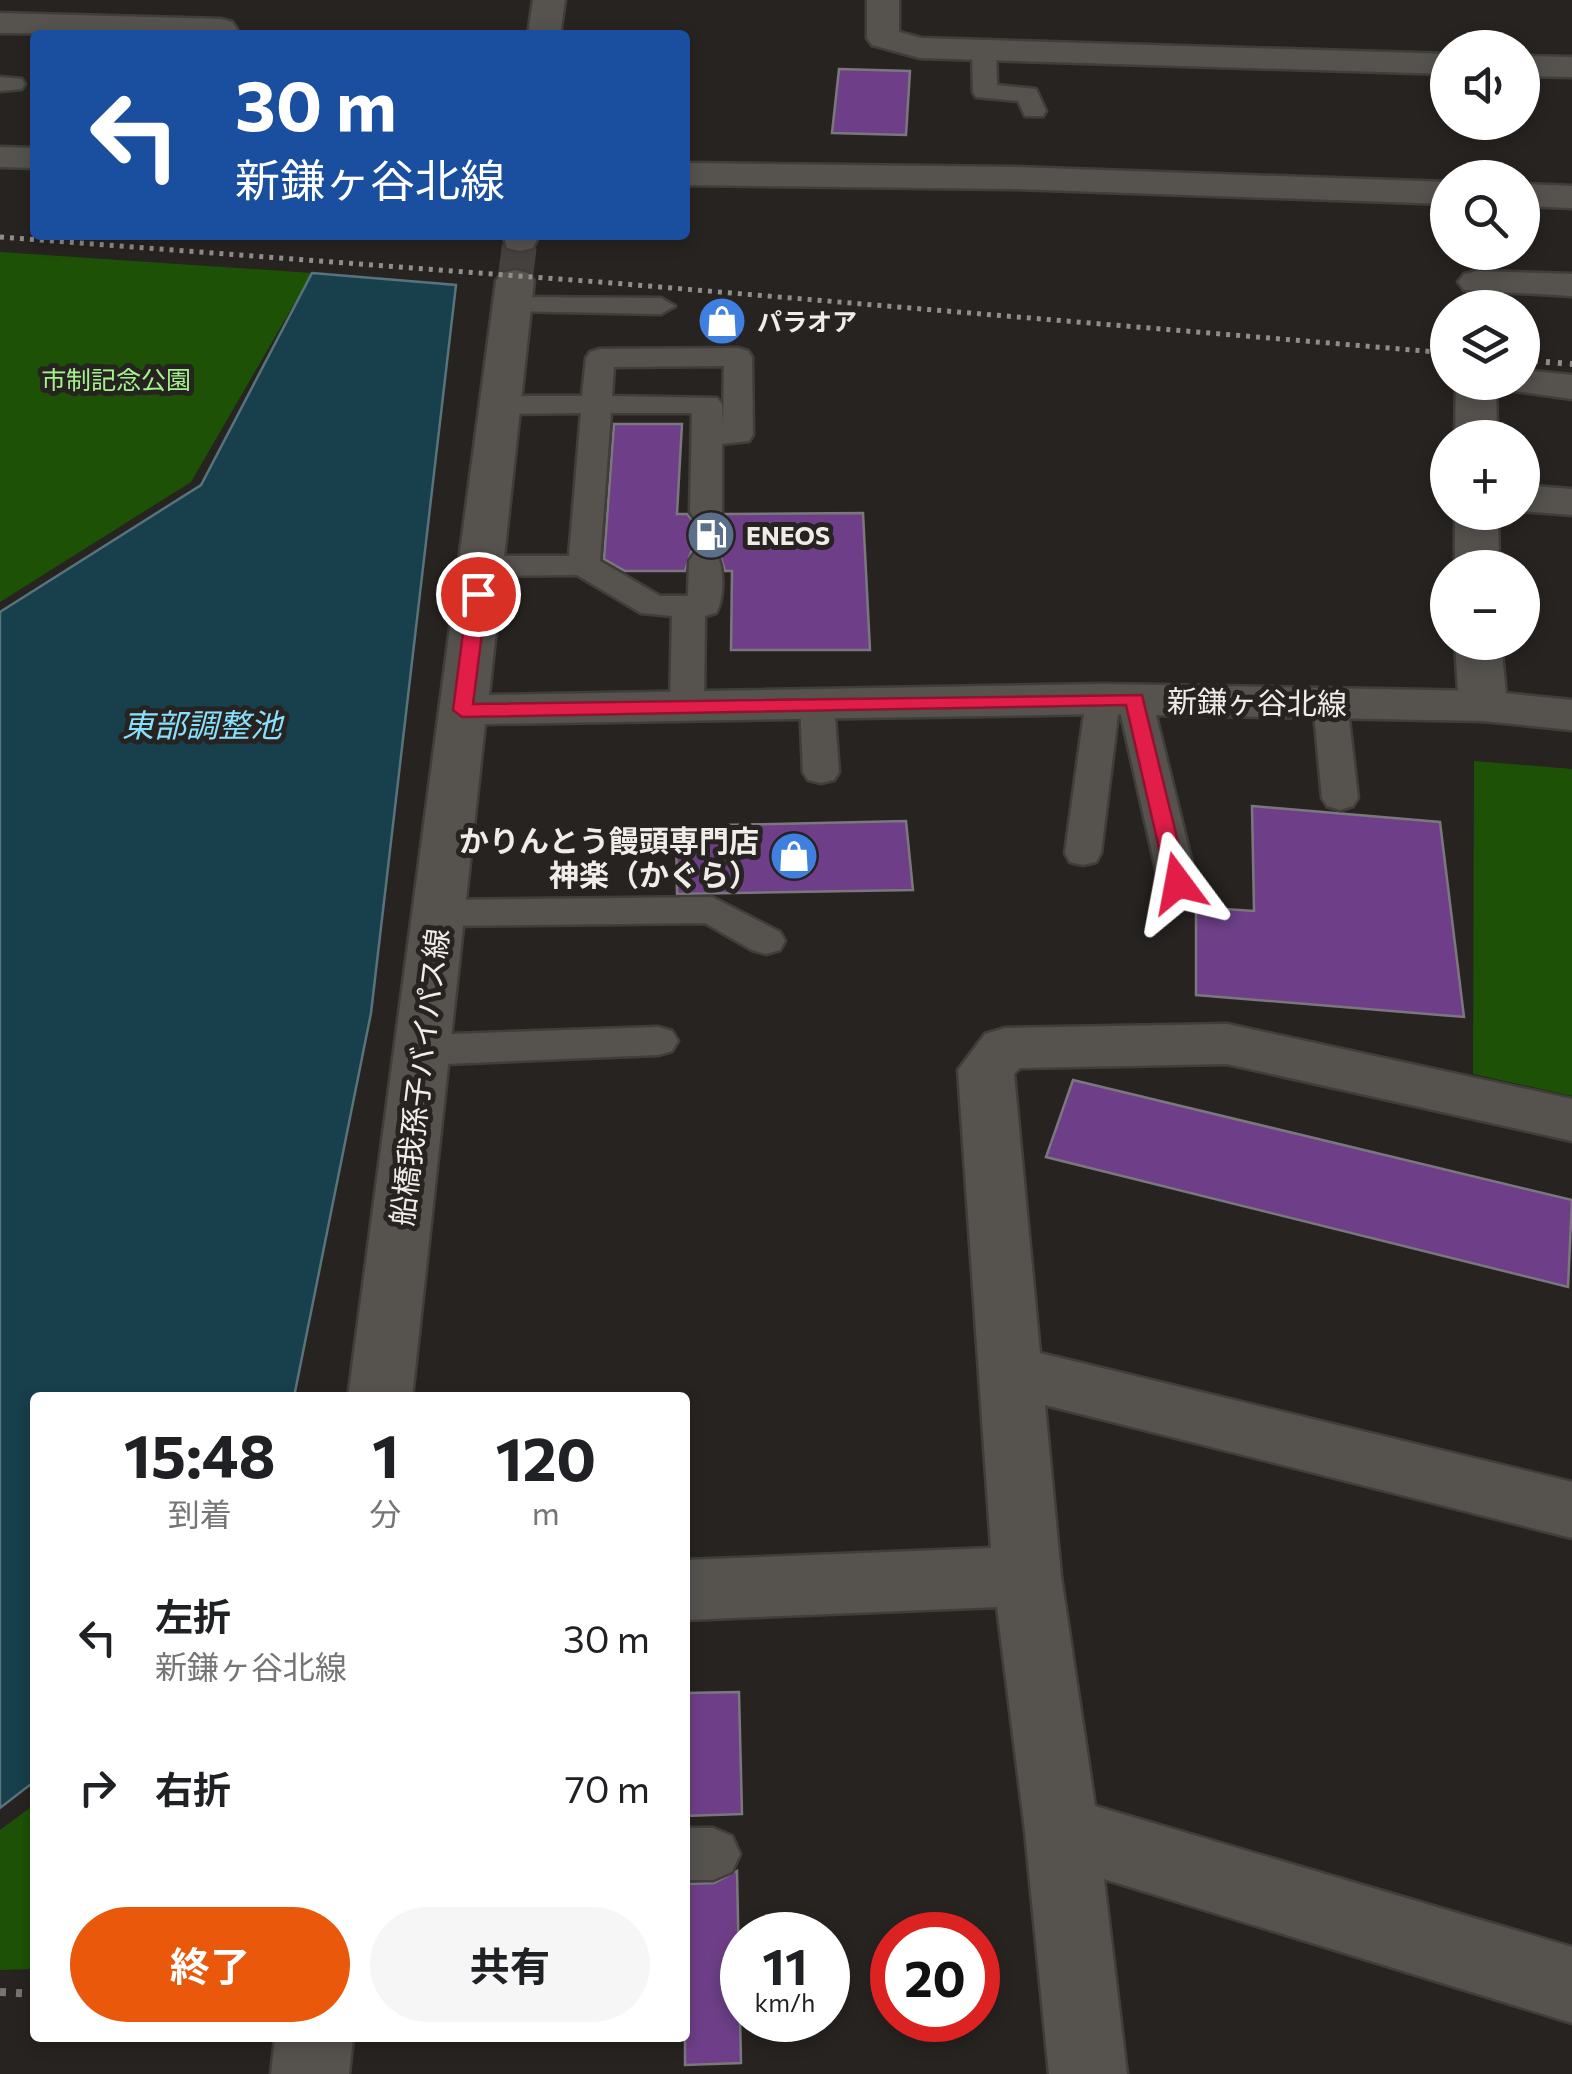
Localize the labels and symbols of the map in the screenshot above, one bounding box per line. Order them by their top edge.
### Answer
shop icon: パラオア [696,295,748,347]
place label: パラオア [757,306,857,336]
park label: 市制記念公園 [41,364,191,394]
fuel station icon: ENEOS [685,509,737,561]
place label: ENEOS [746,520,830,550]
pin [436,552,521,637]
street label: 新鎌ヶ谷北線 [1167,681,1347,721]
water label: 東部調整池 [122,704,285,744]
place label: かりんとう饅頭専門店 神楽（かぐら） [459,821,759,892]
shop icon: かりんとう饅頭専門店 神楽（かぐら） [768,830,820,882]
position arrow [1126,831,1230,935]
street label: 船橋我孫子バイパス線 [381,926,455,1228]
speed limit sign: 20 [870,1912,1000,2042]

